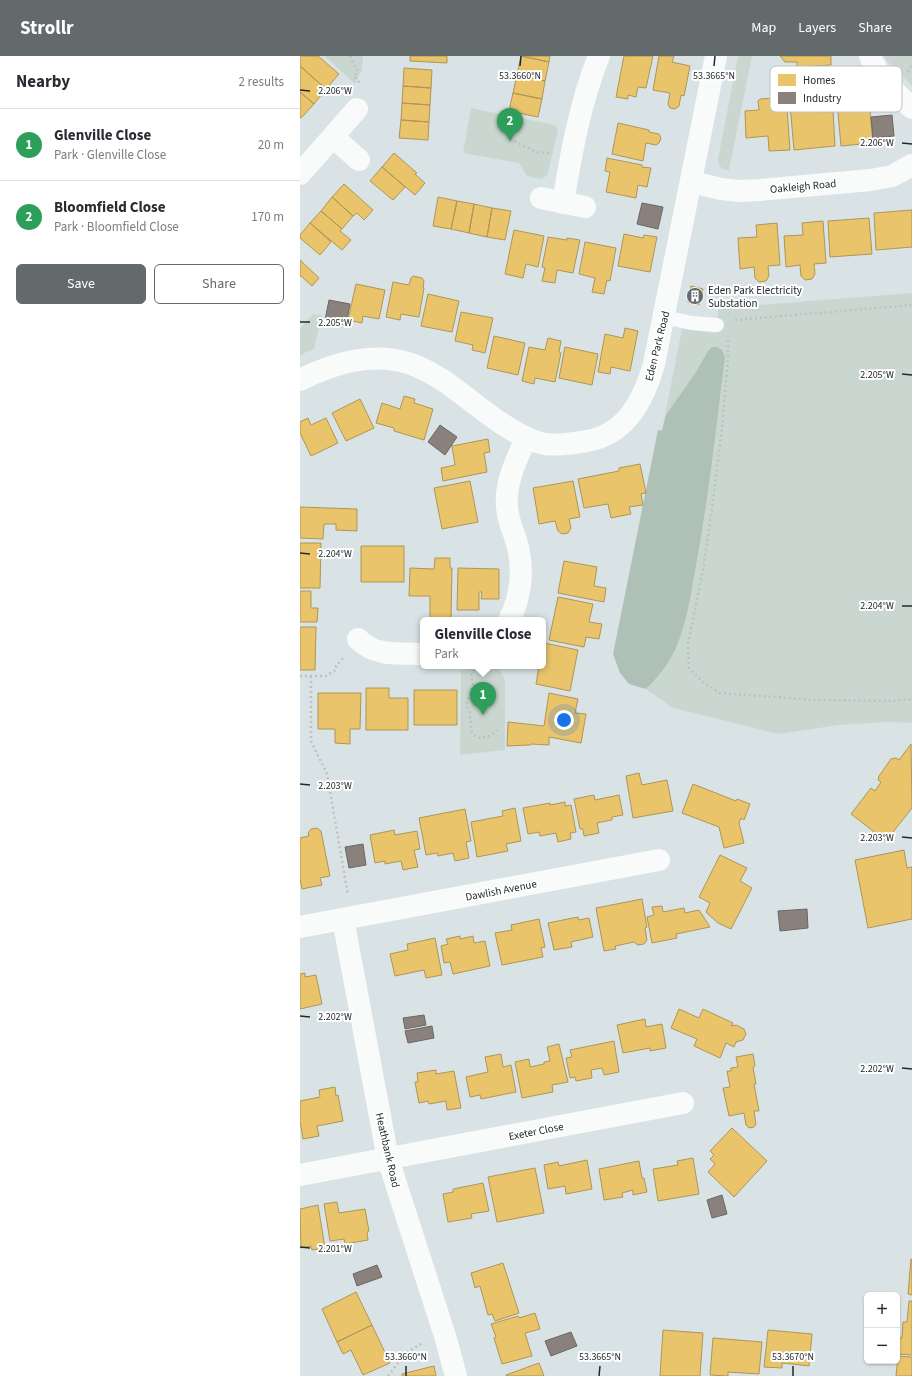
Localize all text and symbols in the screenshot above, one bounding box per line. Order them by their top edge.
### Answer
text: Strollr [20,15,74,42]
text: Map [751,18,776,38]
text: Layers [798,18,836,38]
text: Share [858,18,892,38]
legend [770,66,902,112]
text: 53.3660°N [499,69,541,83]
text: 53.3665°N [693,69,735,83]
text: Nearby [16,70,70,94]
text: 2 results [239,73,284,91]
text: Homes [803,73,836,88]
text: 2.206°W [318,84,352,98]
text: Industry [803,91,841,106]
pin: 2 [497,108,523,141]
text: Glenville Close [54,125,151,146]
text: 1 [26,136,32,154]
text: 20 m [258,136,284,154]
text: 2.206°W [860,136,894,150]
text: Park · Glenville Close [54,146,166,164]
street label: Oakleigh Road [769,176,837,197]
text: Bloomfield Close [54,197,165,218]
text: 2 [26,208,32,226]
text: 170 m [251,208,284,226]
text: Park · Bloomfield Close [54,218,179,236]
button: Save [16,264,146,304]
button: Share [154,264,284,304]
place label: Eden Park Electricity Substation [708,283,802,311]
building icon: Eden Park Electricity Substation [685,286,705,306]
street label: Eden Park Road [642,309,673,383]
text: 2.205°W [318,316,352,330]
text: 2.205°W [860,368,894,382]
text: 2.204°W [318,547,352,561]
text: 2.204°W [860,599,894,613]
popup [420,617,546,669]
text: Glenville Close [434,624,532,645]
text: Park [434,645,459,663]
pin: 1 [470,682,496,715]
your location [554,710,574,730]
text: 2.203°W [318,779,352,793]
text: 2.203°W [860,831,894,845]
street label: Dawlish Avenue [464,876,539,905]
text: 2.202°W [318,1010,352,1024]
text: 2.202°W [860,1062,894,1076]
street label: Heathbank Road [372,1111,403,1189]
street label: Exeter Close [507,1119,565,1144]
text: 2.201°W [318,1242,352,1256]
map controls [864,1292,900,1364]
button: + [864,1292,900,1328]
button: − [864,1328,900,1364]
text: 53.3660°N [385,1350,427,1364]
text: 53.3665°N [579,1350,621,1364]
text: 53.3670°N [772,1350,814,1364]

